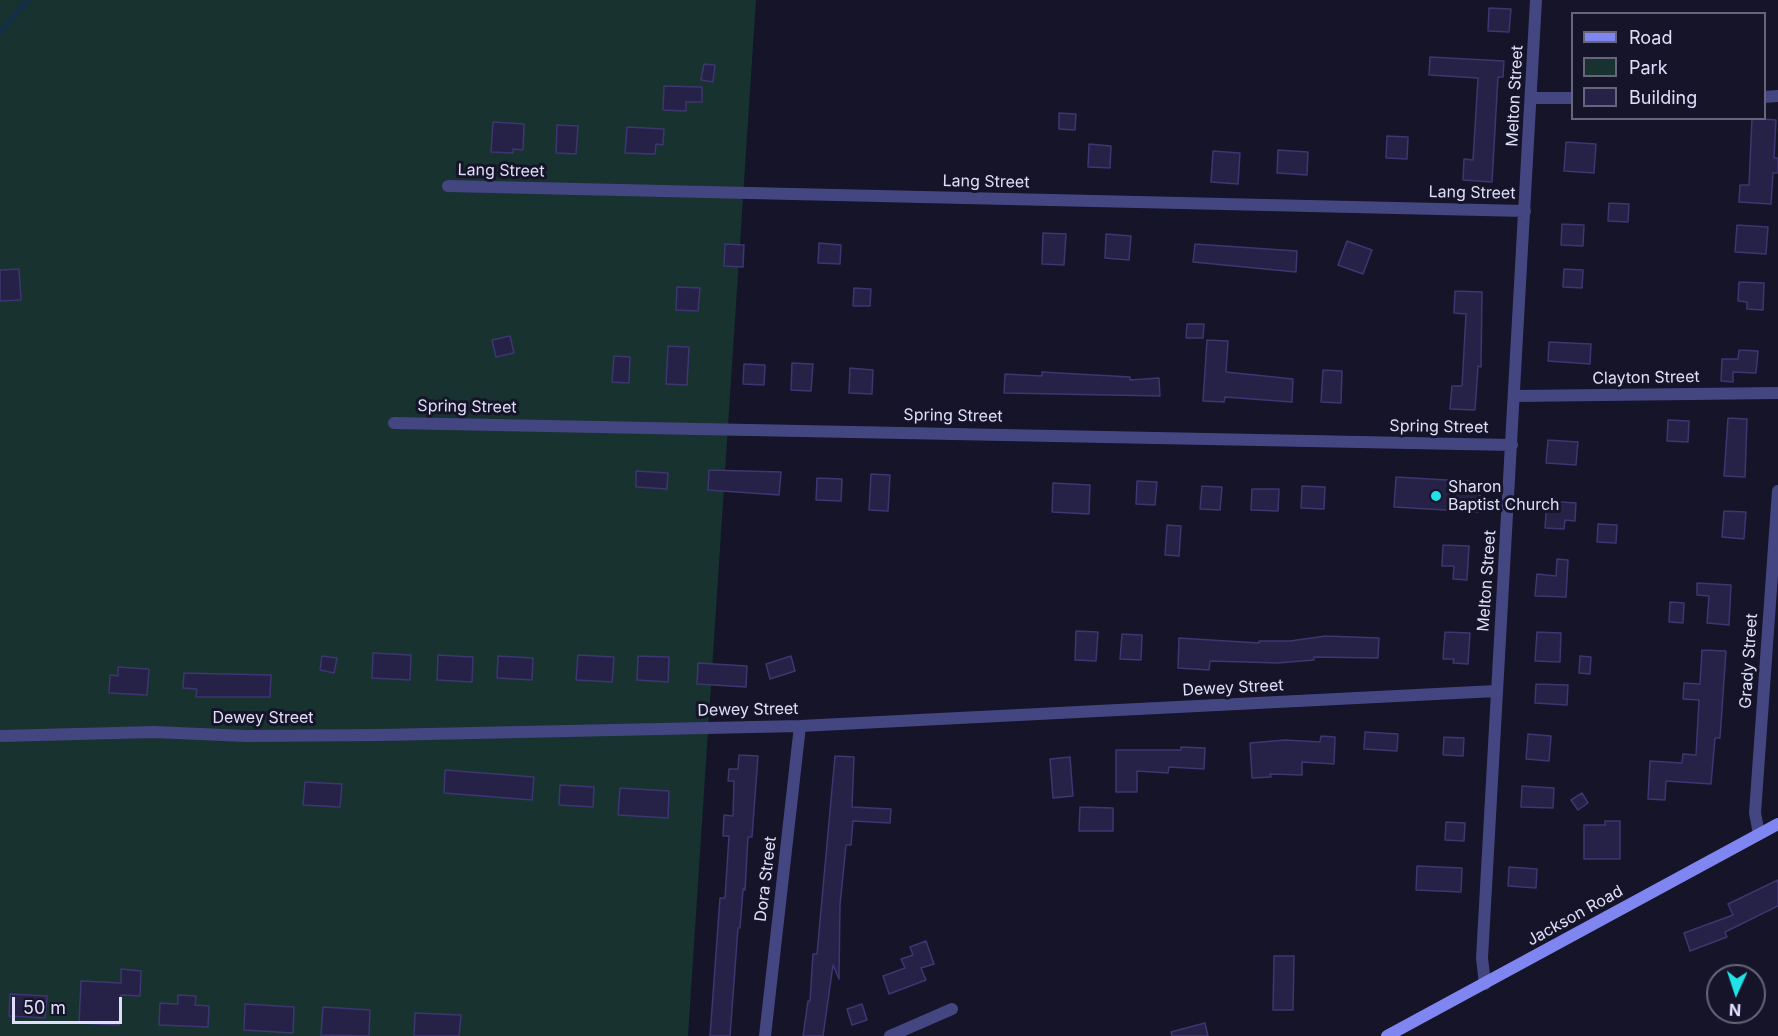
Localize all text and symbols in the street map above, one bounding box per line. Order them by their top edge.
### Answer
legend [1571,12,1766,120]
text: Road [1629,27,1672,48]
street label: Melton Street [1503,45,1527,147]
text: Park [1629,57,1668,78]
text: Building [1629,87,1697,108]
street label: Lang Street [457,161,545,181]
street label: Lang Street [942,172,1030,192]
street label: Lang Street [1428,183,1516,203]
street label: Clayton Street [1592,367,1700,389]
street label: Spring Street [417,397,517,417]
street label: Spring Street [903,406,1003,426]
street label: Spring Street [1389,417,1489,437]
place label: Sharon Baptist Church [1448,477,1560,515]
marker: Sharon Baptist Church [1429,489,1443,503]
street label: Melton Street [1474,530,1500,632]
street label: Grady Street [1736,613,1762,709]
street label: Dewey Street [1182,676,1284,700]
street label: Dewey Street [697,700,799,720]
street label: Dewey Street [212,708,314,728]
street label: Dora Street [751,835,781,923]
street label: Jackson Road [1524,882,1626,950]
north arrow [1706,964,1766,1024]
scale bar [15,985,124,1023]
text: 50 m [23,997,66,1018]
text: N [1729,1000,1742,1020]

